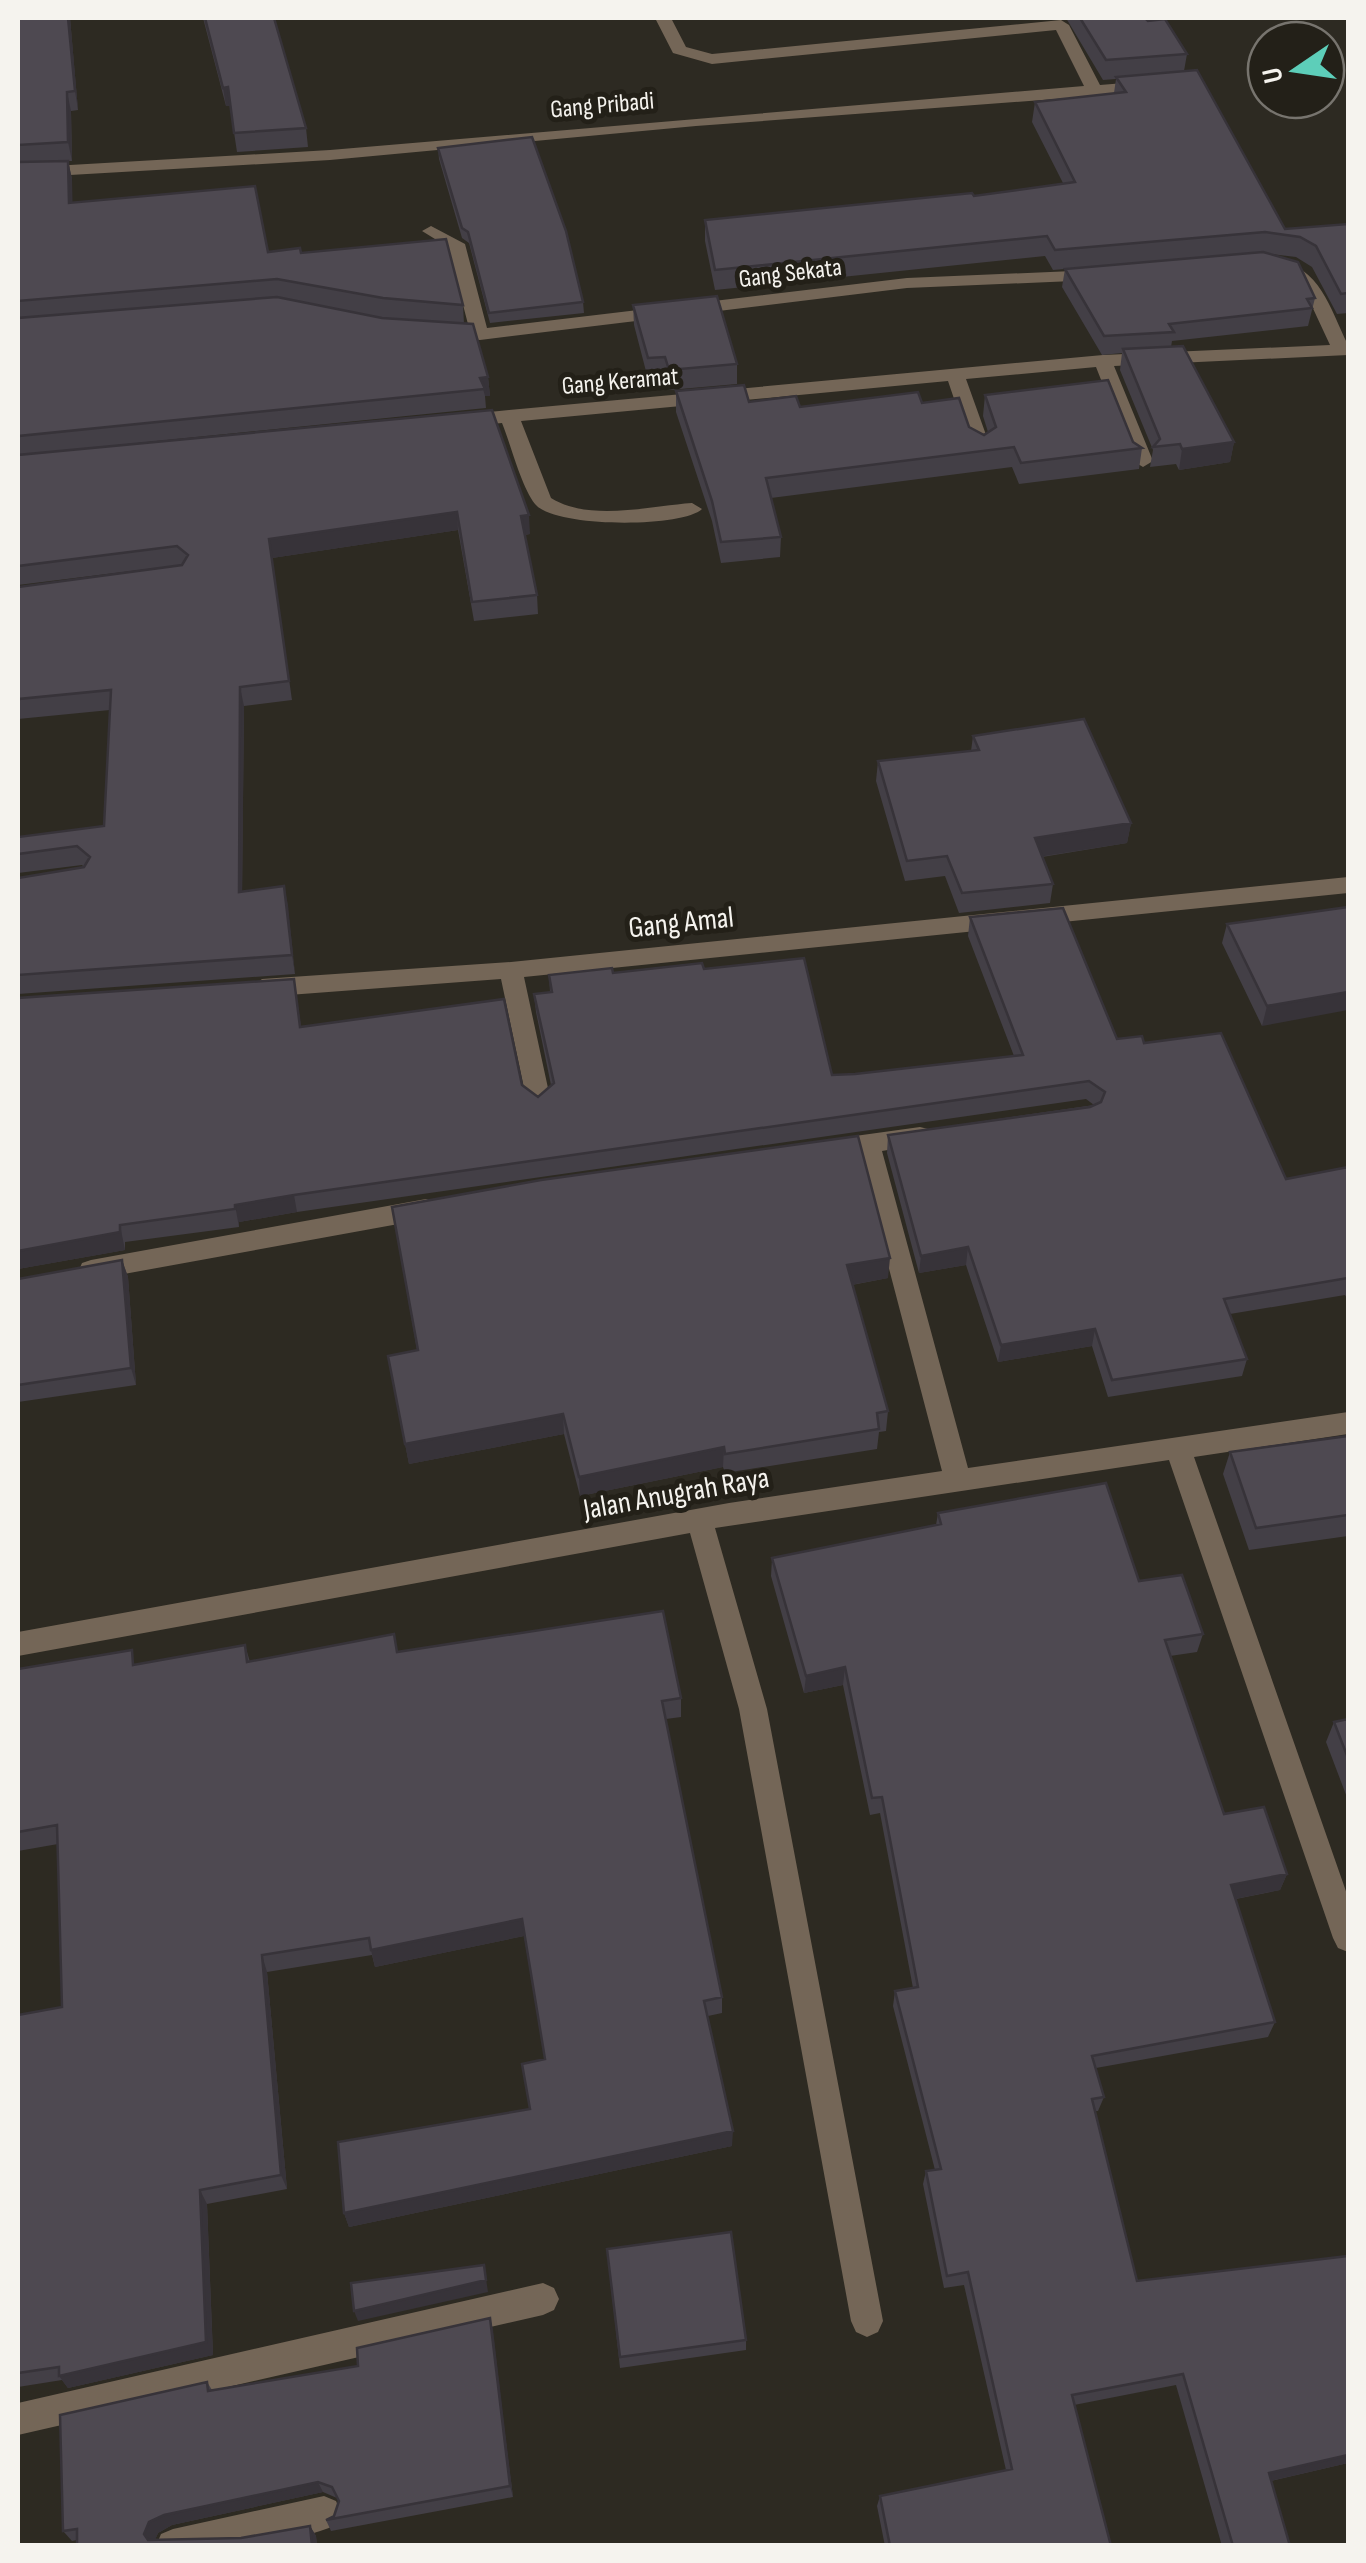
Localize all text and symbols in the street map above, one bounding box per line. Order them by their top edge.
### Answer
north arrow [1246,20,1346,120]
text: U [1255,64,1291,86]
street label: Gang Pribadi [549,86,655,125]
street label: Gang Sekata [737,252,844,295]
street label: Gang Keramat [560,361,680,402]
street label: Gang Amal [627,900,736,946]
street label: Jalan Anugrah Raya [579,1460,772,1528]

